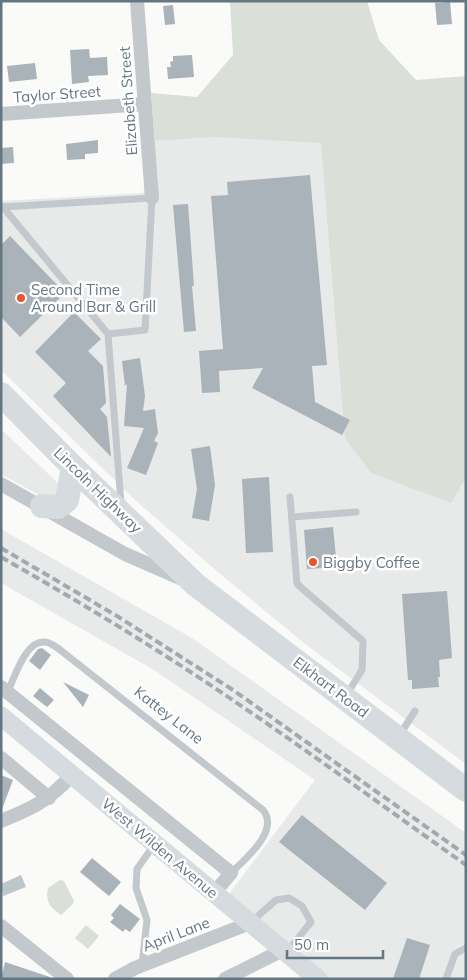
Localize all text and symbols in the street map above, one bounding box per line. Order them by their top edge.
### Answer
street label: Elizabeth Street [115,46,141,156]
street label: Taylor Street [13,81,101,107]
place label: Second Time Around Bar & Grill [31,280,156,316]
marker: Second Time Around Bar & Grill [15,292,27,304]
street label: Lincoln Highway [50,443,146,537]
place label: Biggby Coffee [323,553,420,572]
marker: Biggby Coffee [307,556,319,568]
street label: Elkhart Road [289,652,373,722]
street label: Kattey Lane [131,682,207,748]
street label: West Wilden Avenue [98,794,222,902]
street label: April Lane [140,912,212,956]
scale bar [287,928,383,960]
text: 50 m [294,935,329,954]

